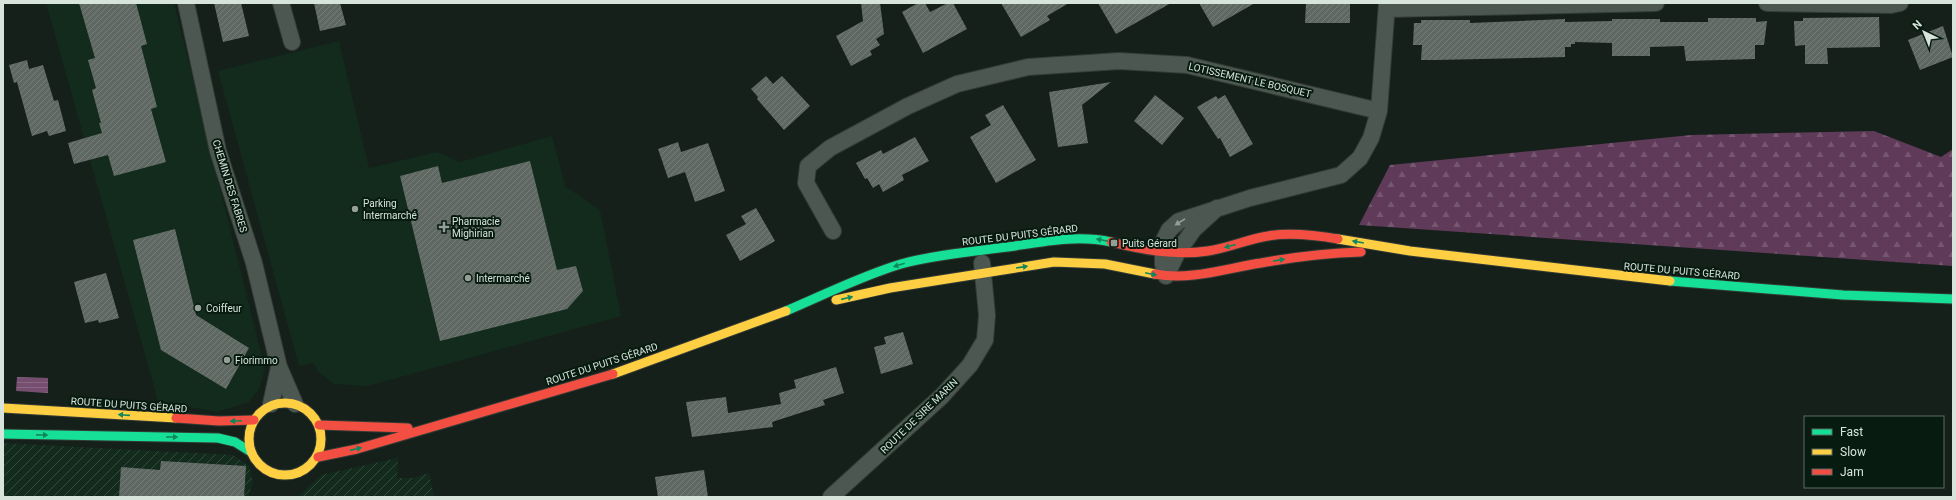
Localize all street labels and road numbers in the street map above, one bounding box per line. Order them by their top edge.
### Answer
street label: LOTISSEMENT LE BOSQUET [1188,61,1312,99]
street label: CHEMIN DES FABRES [211,138,249,234]
street label: ROUTE DU PUITS GÉRARD [961,221,1079,248]
street label: ROUTE DU PUITS GÉRARD [1623,259,1741,282]
street label: ROUTE DU PUITS GÉRARD [544,340,659,387]
street label: ROUTE DE SIRE MARIN [878,376,960,456]
street label: ROUTE DU PUITS GÉRARD [70,394,188,415]

